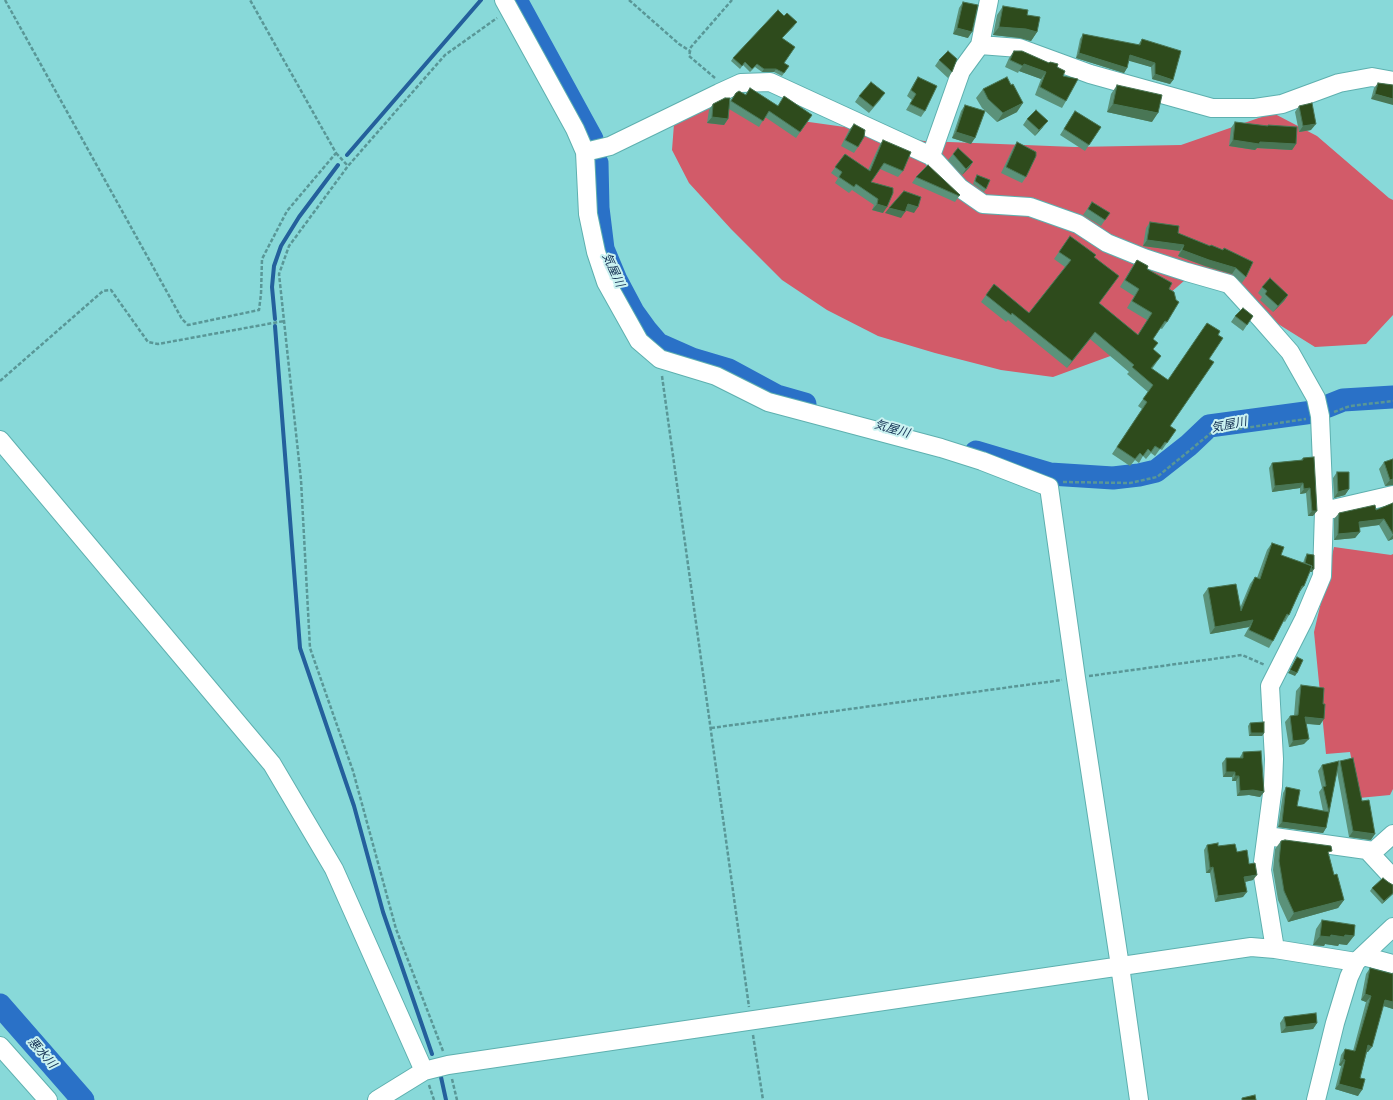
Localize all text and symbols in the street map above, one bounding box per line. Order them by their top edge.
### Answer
water label: 気屋川 [599,251,627,289]
water label: 気屋川 [1210,414,1248,436]
water label: 気屋川 [873,417,911,441]
water label: 悪水川 [25,1035,59,1071]

